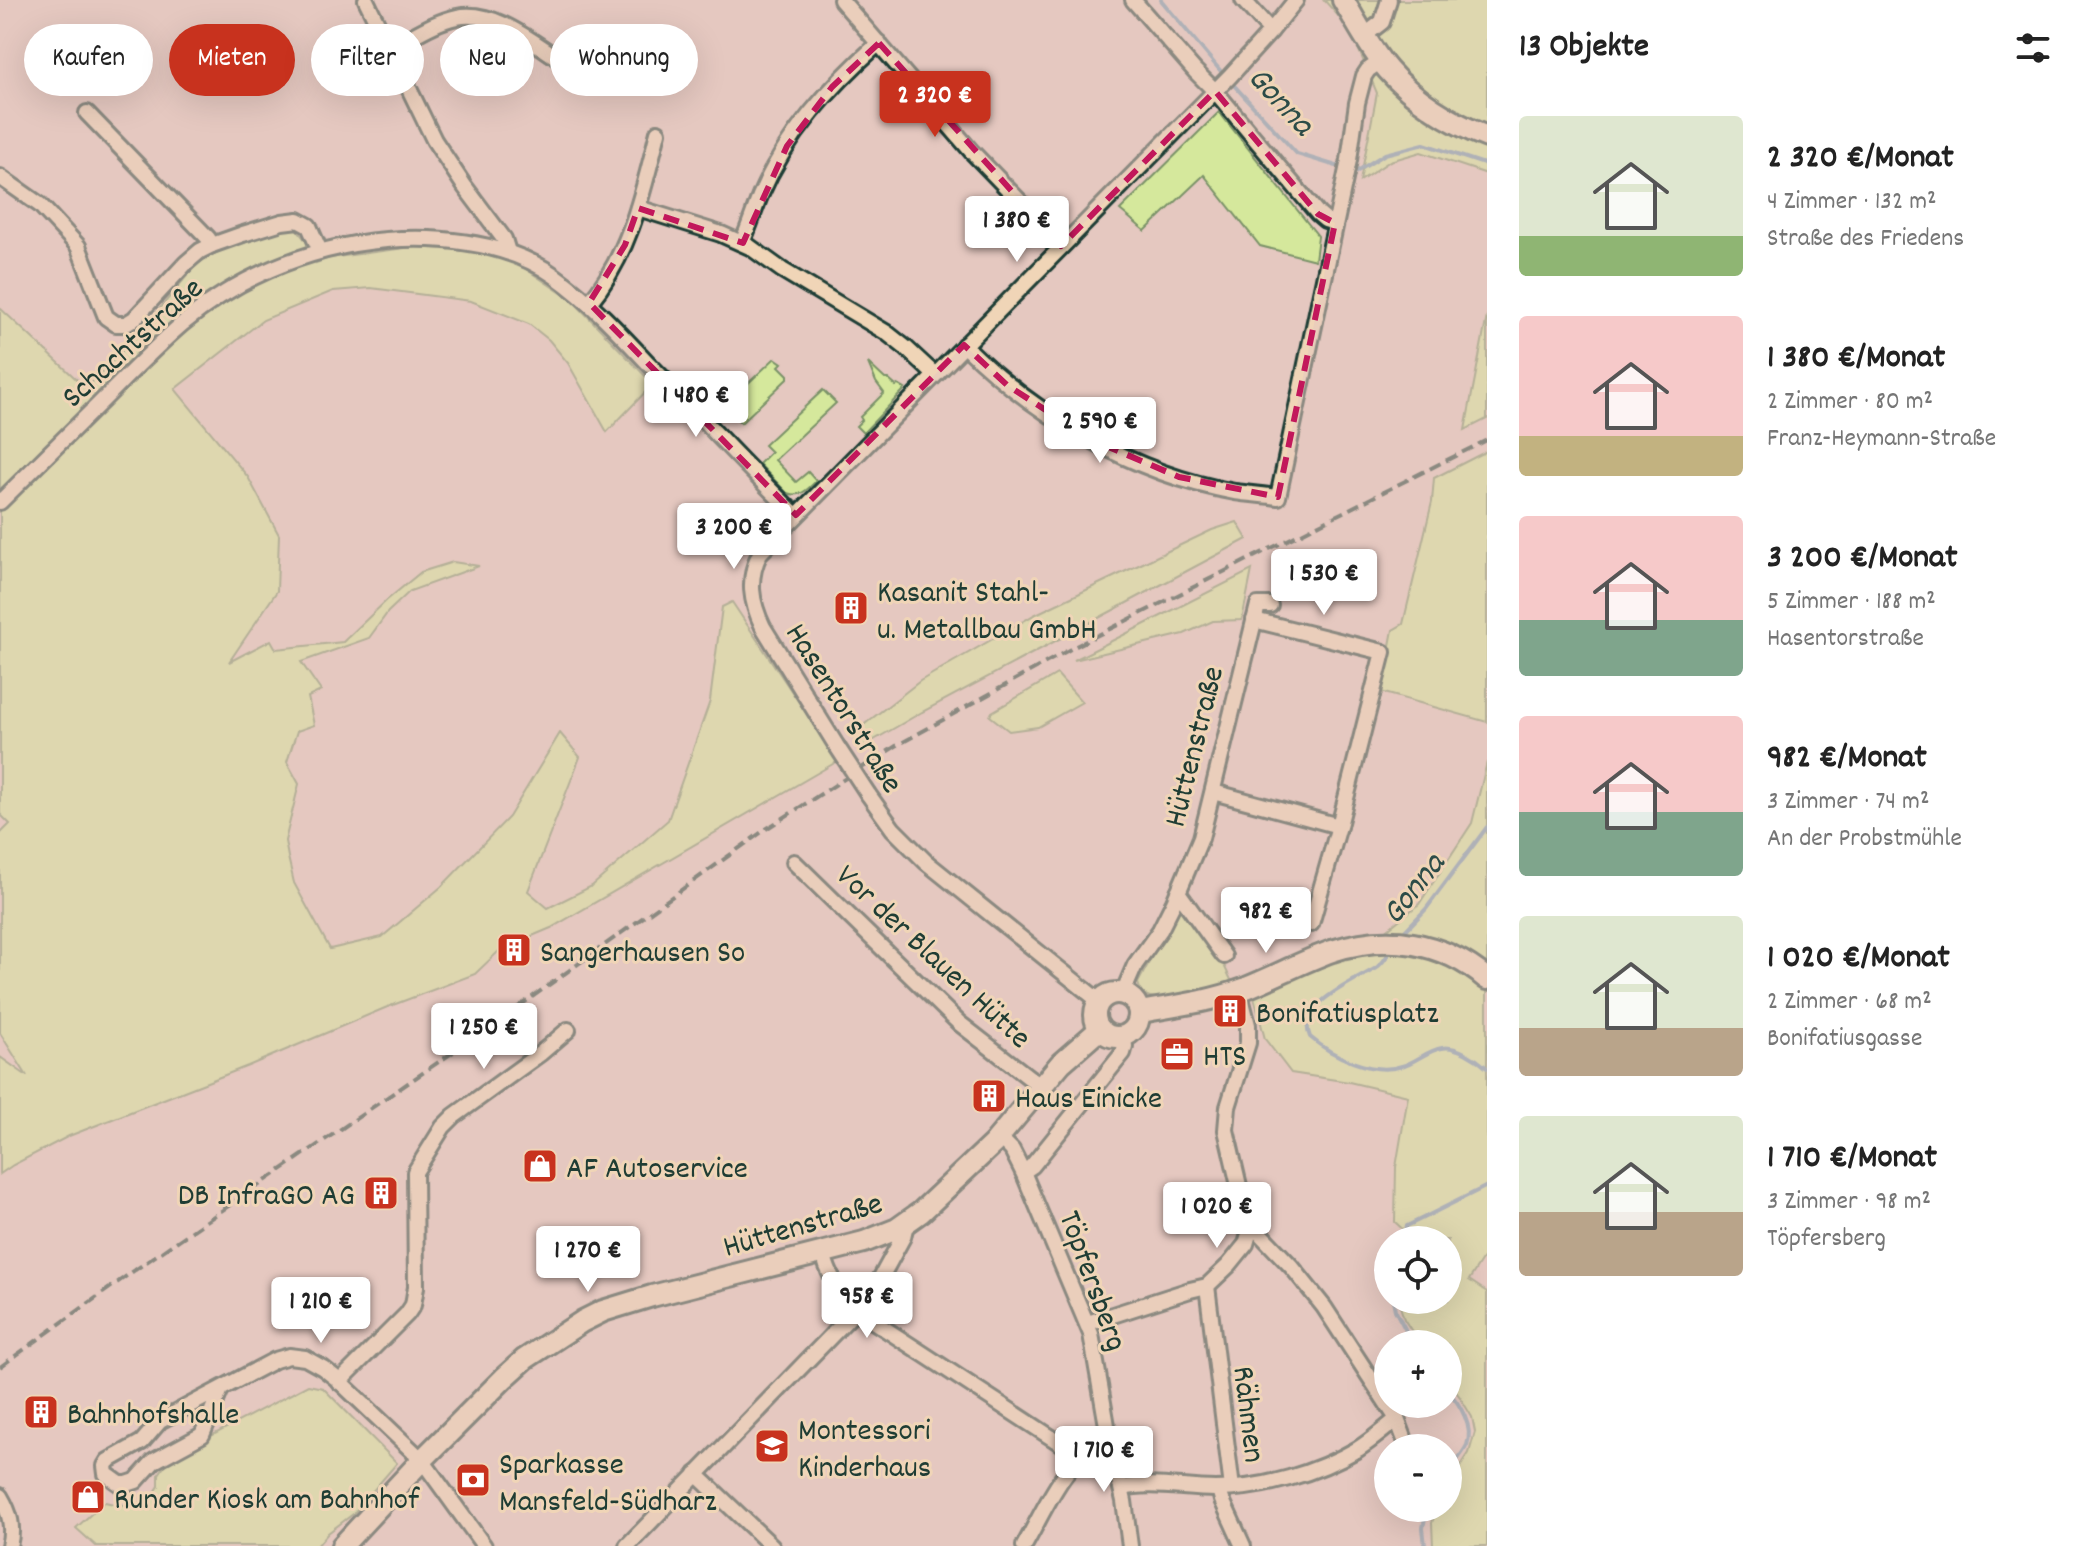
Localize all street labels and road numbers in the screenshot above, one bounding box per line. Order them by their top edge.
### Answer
street label: Schachtstraße [53,268,216,421]
street label: Hasentorstraße [771,616,912,804]
street label: Hüttenstraße [1155,662,1239,832]
street label: Vor der Blauen Hütte [823,856,1040,1062]
street label: Hüttenstraße [718,1183,889,1273]
street label: Töpfersberg [1044,1205,1137,1358]
street label: Rähmen [1217,1364,1275,1466]

